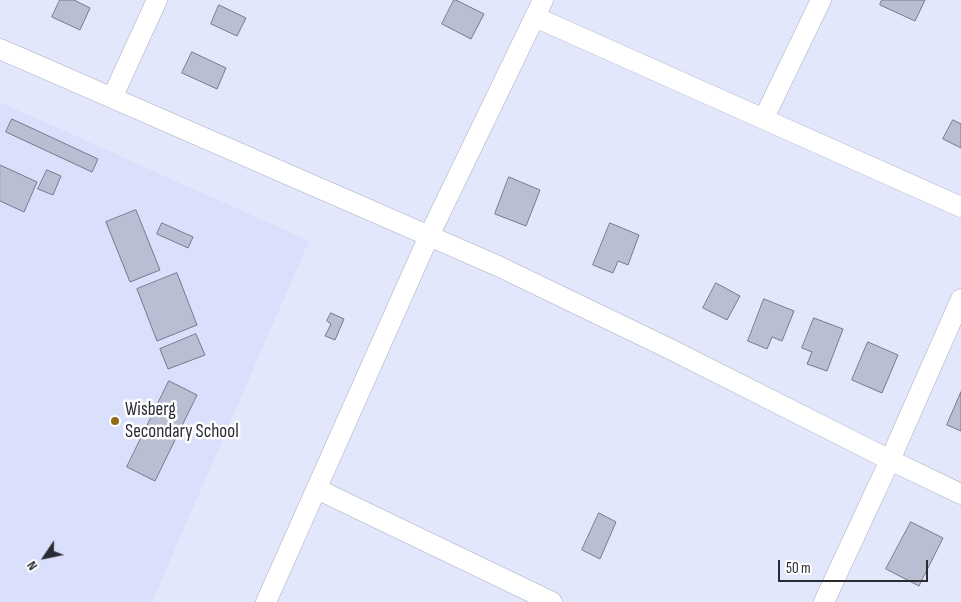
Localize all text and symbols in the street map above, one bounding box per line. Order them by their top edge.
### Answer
place label: Wisberg Secondary School [125,399,239,443]
marker: Wisberg Secondary School [109,415,121,427]
north arrow [20,532,70,582]
scale bar [781,550,931,582]
text: N [23,558,41,574]
text: 50 m [786,559,811,578]

